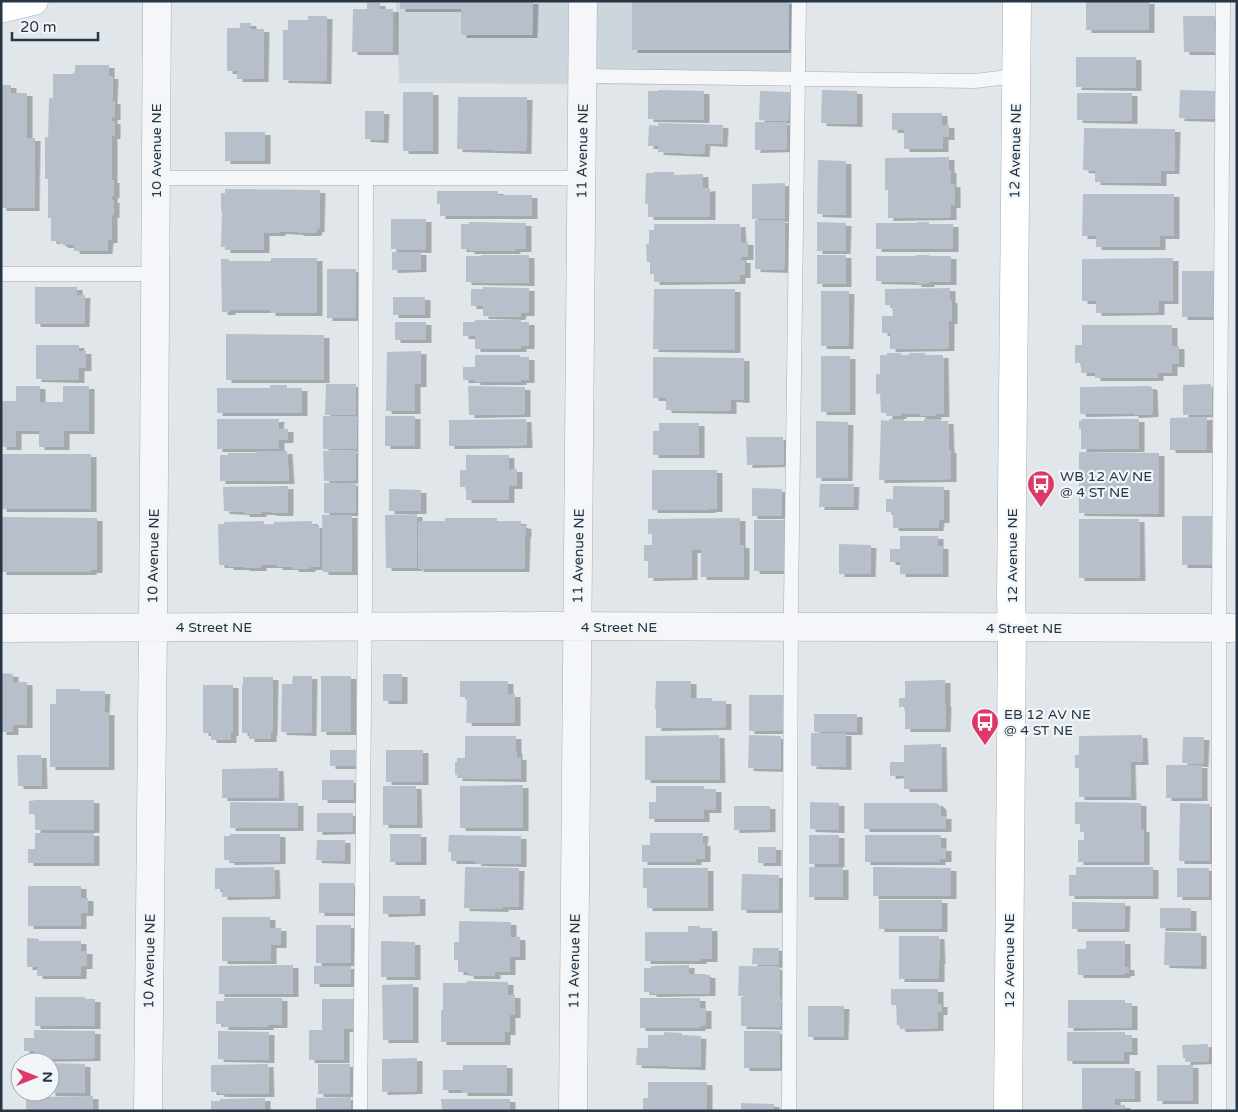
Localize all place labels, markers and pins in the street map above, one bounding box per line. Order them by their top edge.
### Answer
place label: WB 12 AV NE @ 4 ST NE [1060,468,1152,501]
bus stop icon: WB 12 AV NE @ 4 ST NE [1026,469,1056,508]
place label: EB 12 AV NE @ 4 ST NE [1004,706,1091,739]
bus stop icon: EB 12 AV NE @ 4 ST NE [970,707,1000,746]

